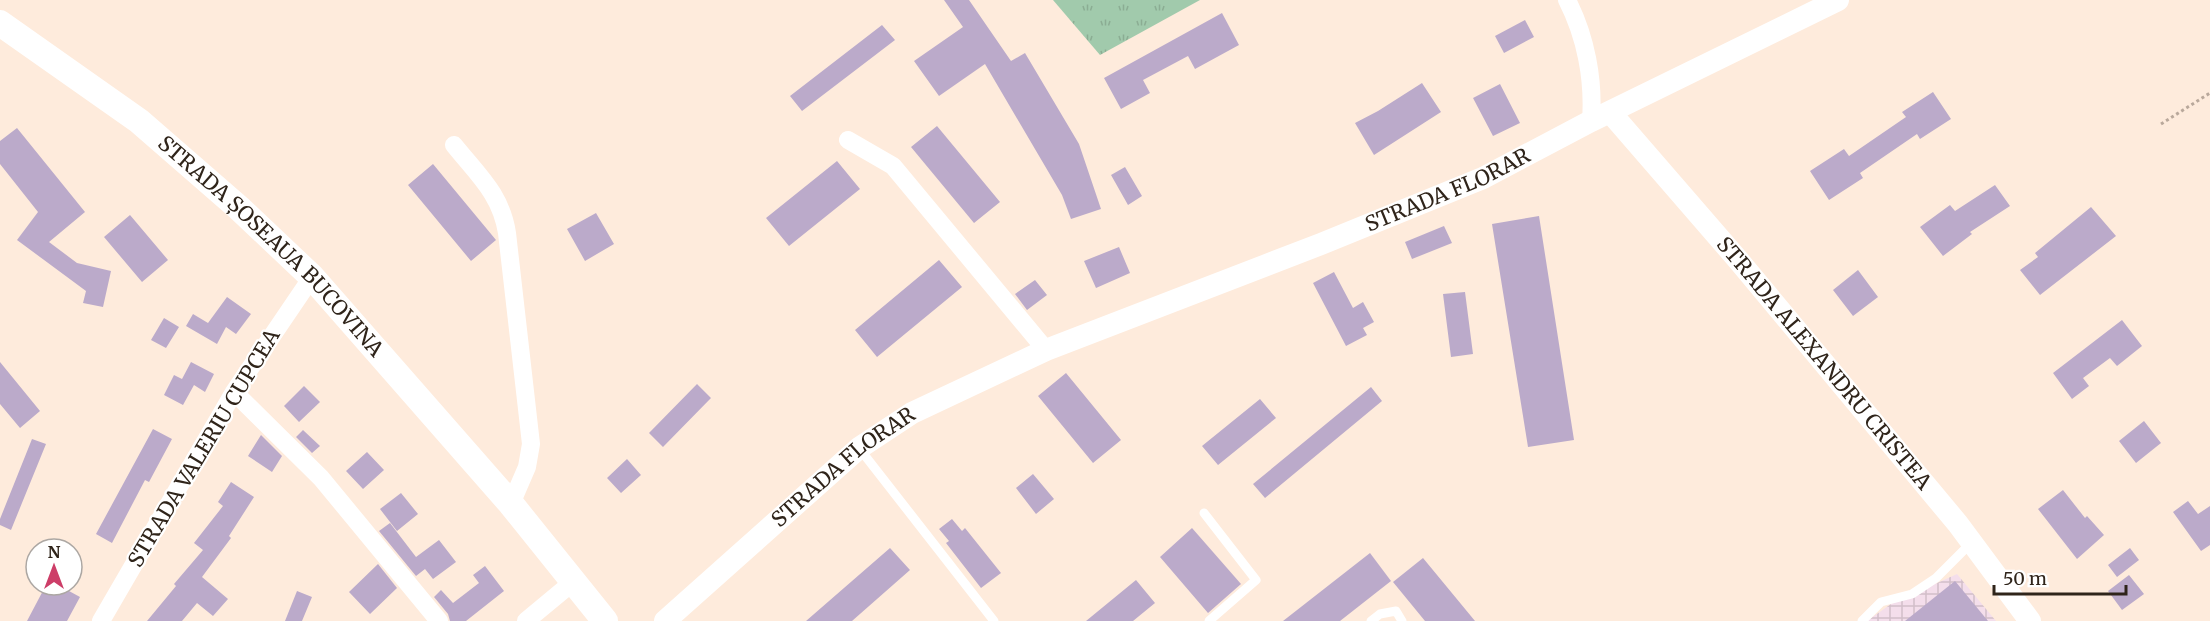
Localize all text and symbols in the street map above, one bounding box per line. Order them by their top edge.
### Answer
street label: STRADA ȘOSEAUA BUCOVINA [153,130,390,362]
street label: STRADA FLORAR [1361,141,1535,238]
street label: STRADA ALEXANDRU CRISTEA [1711,231,1938,495]
street label: STRADA VALERIU CUPCEA [122,324,286,572]
street label: STRADA FLORAR [766,400,920,533]
north arrow [24,537,84,597]
text: N [48,542,61,562]
scale bar [1994,558,2126,596]
text: 50 m [2003,567,2047,590]

